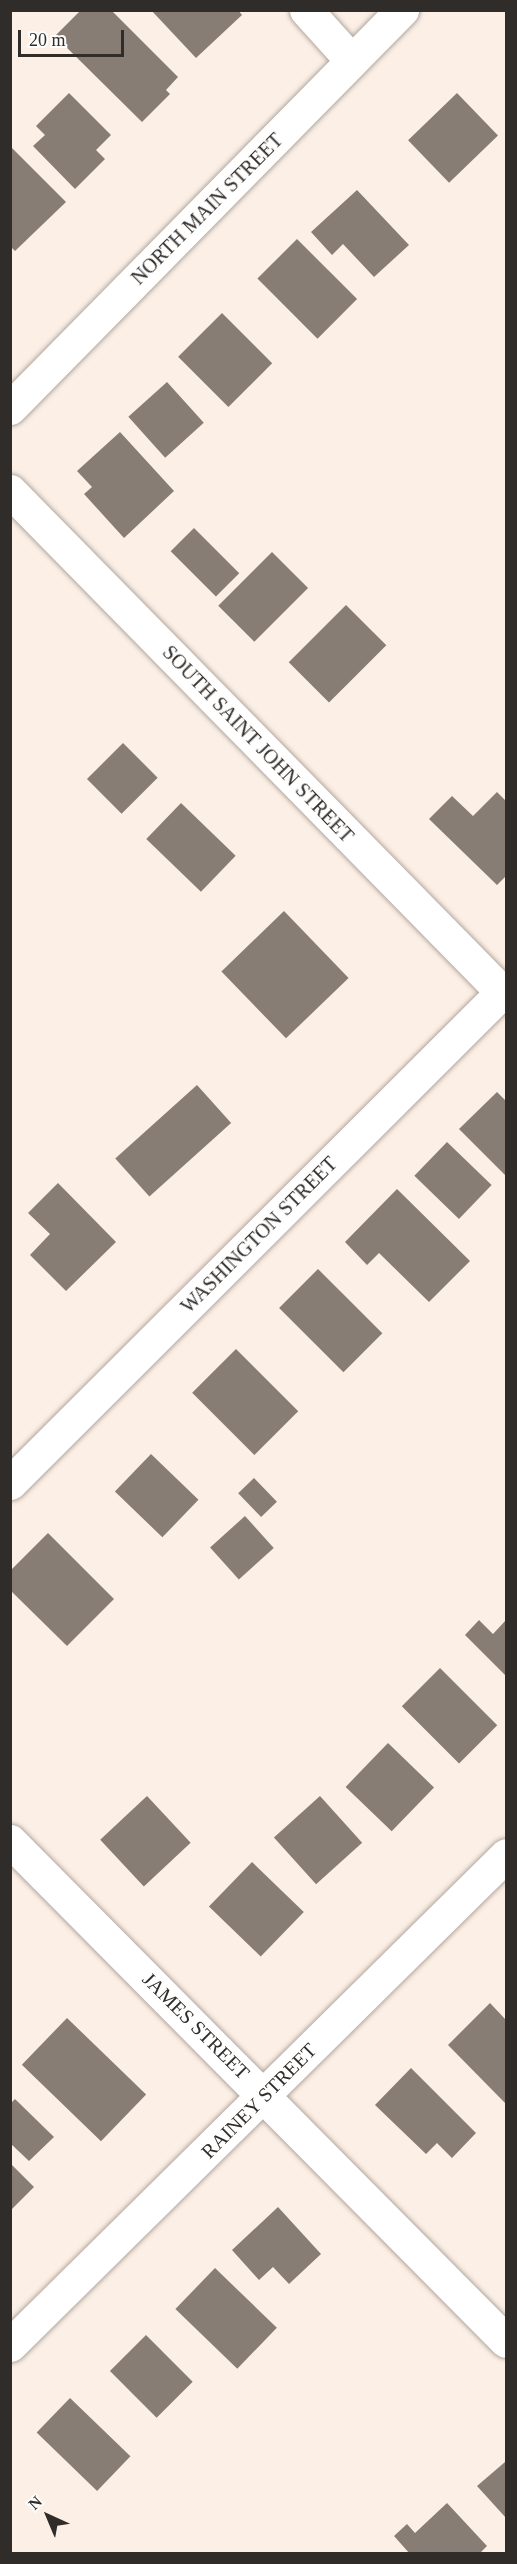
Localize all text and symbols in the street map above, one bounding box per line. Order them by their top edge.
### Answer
scale bar [21,18,128,56]
text: 20 m [29,30,66,50]
street label: NORTH MAIN STREET [126,128,288,290]
street label: SOUTH SAINT JOHN STREET [157,640,359,848]
street label: WASHINGTON STREET [176,1152,342,1318]
street label: JAMES STREET [137,1967,255,2085]
street label: RAINEY STREET [196,2038,322,2164]
north arrow [18,2486,78,2546]
text: N [25,2493,45,2513]

